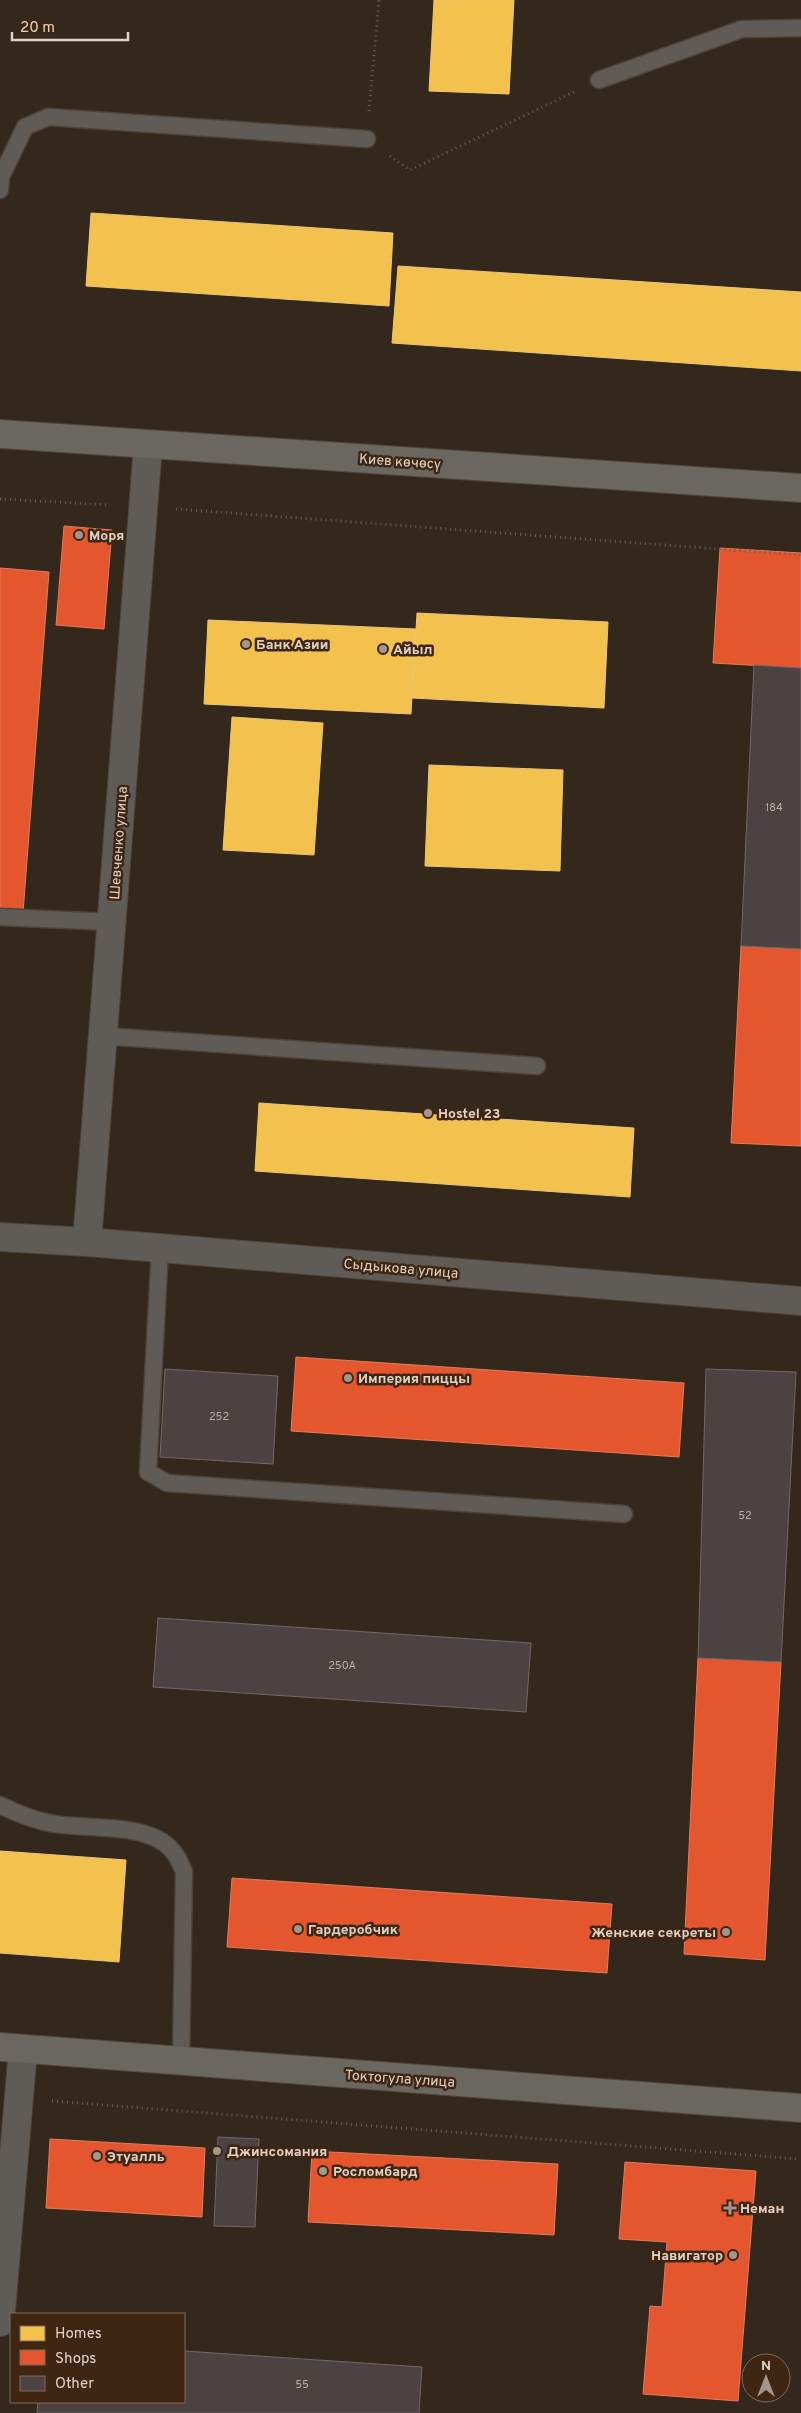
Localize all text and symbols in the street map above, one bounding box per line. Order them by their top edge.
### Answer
scale bar [12,10,129,42]
text: 20 m [20,19,55,38]
street label: Киев көчөсү [358,451,442,474]
place label: Моря [89,528,124,545]
marker: Моря [73,529,85,541]
place label: Банк Азии [256,637,328,654]
marker: Банк Азии [240,638,252,650]
place label: Айыл [393,642,433,659]
marker: Айыл [377,643,389,655]
street label: Шевченко улица [107,786,132,900]
house number: 184 [765,801,783,815]
place label: Hostel 23 [438,1106,500,1123]
marker: Hostel 23 [422,1107,434,1119]
street label: Сыдыкова улица [343,1256,459,1283]
place label: Империя пиццы [358,1371,470,1388]
marker: Империя пиццы [342,1372,354,1384]
house number: 252 [209,1410,229,1424]
house number: 52 [738,1509,752,1523]
house number: 250А [328,1659,356,1673]
place label: Гардеробчик [308,1922,398,1939]
marker: Гардеробчик [292,1923,304,1935]
place label: Женские секреты [591,1925,716,1942]
marker: Женские секреты [720,1926,732,1938]
street label: Токтогула улица [344,2067,455,2092]
place label: Джинсомания [227,2144,327,2161]
marker: Джинсомания [211,2145,223,2157]
place label: Этуалль [107,2149,165,2166]
marker: Этуалль [91,2150,103,2162]
place label: Росломбард [333,2164,417,2181]
marker: Росломбард [317,2165,329,2177]
place label: Неман [740,2201,784,2218]
marker: Неман [724,2202,736,2214]
place label: Навигатор [651,2248,723,2265]
marker: Навигатор [727,2249,739,2261]
legend [10,2313,185,2403]
text: Homes [55,2325,102,2344]
text: Shops [55,2350,96,2369]
north arrow [741,2353,791,2403]
text: N [761,2358,771,2375]
text: Other [55,2375,94,2394]
house number: 55 [295,2378,309,2392]

